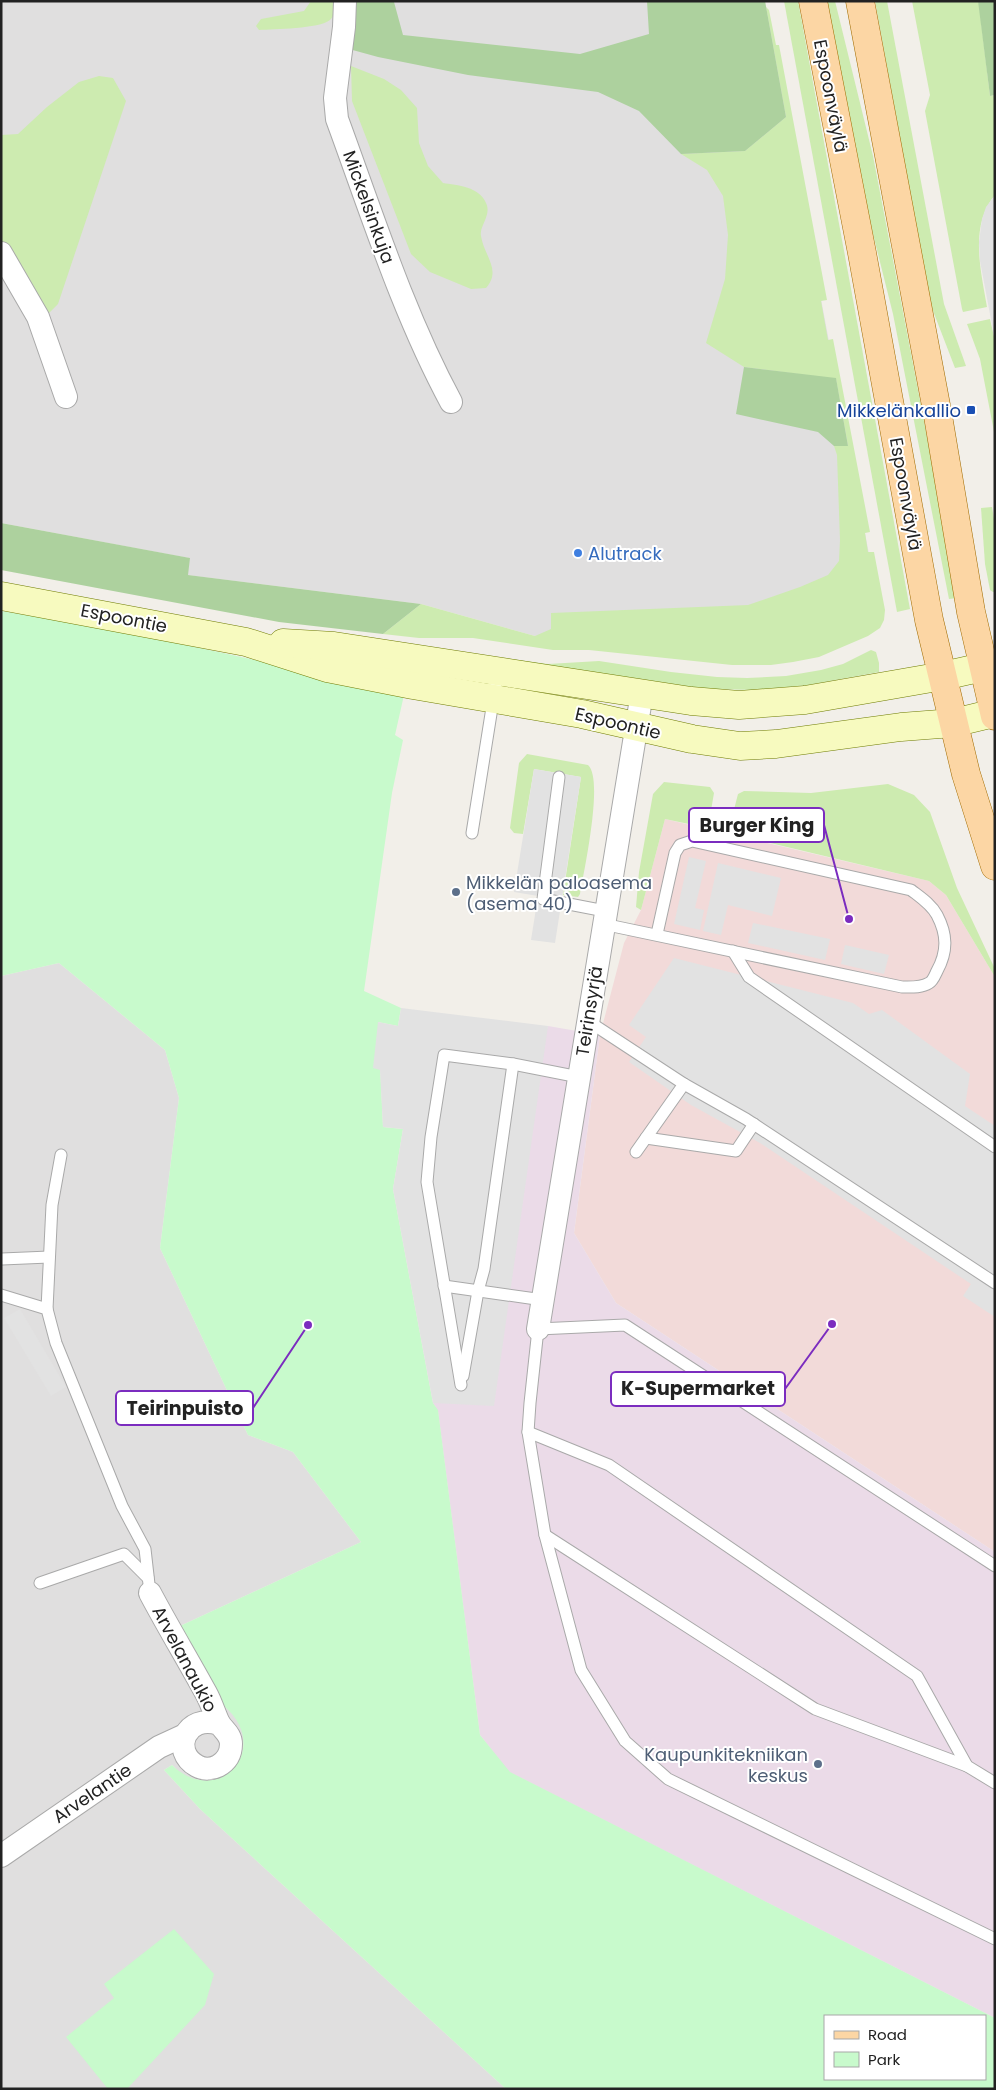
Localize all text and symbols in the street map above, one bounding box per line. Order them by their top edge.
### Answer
street label: Espoonväylä [808,37,854,155]
street label: Mickelsinkuja [337,147,401,267]
place label: Mikkelänkallio [837,398,961,423]
marker: Mikkelänkallio [965,404,977,416]
street label: Espoonväylä [884,436,928,552]
place label: Alutrack [588,541,662,566]
marker: Alutrack [572,547,584,559]
street label: Espoontie [79,597,169,639]
street label: Espoontie [573,701,663,745]
callout: Burger King [689,808,824,842]
text: Burger King [700,812,814,839]
place label: Mikkelän paloasema (asema 40) [466,870,652,916]
marker: Mikkelän paloasema (asema 40) [450,886,462,898]
street label: Teirinsyrjä [570,964,608,1058]
callout: K-Supermarket [611,1372,785,1406]
text: K-Supermarket [621,1375,775,1402]
callout: Teirinpuisto [116,1391,253,1425]
text: Teirinpuisto [127,1395,243,1422]
street label: Arvelanaukio [146,1601,224,1717]
place label: Kaupunkitekniikan keskus [644,1742,808,1788]
street label: Arvelantie [48,1757,136,1829]
marker: Kaupunkitekniikan keskus [812,1758,824,1770]
legend [824,2015,986,2080]
text: Road [868,2024,907,2045]
text: Park [868,2049,900,2070]

